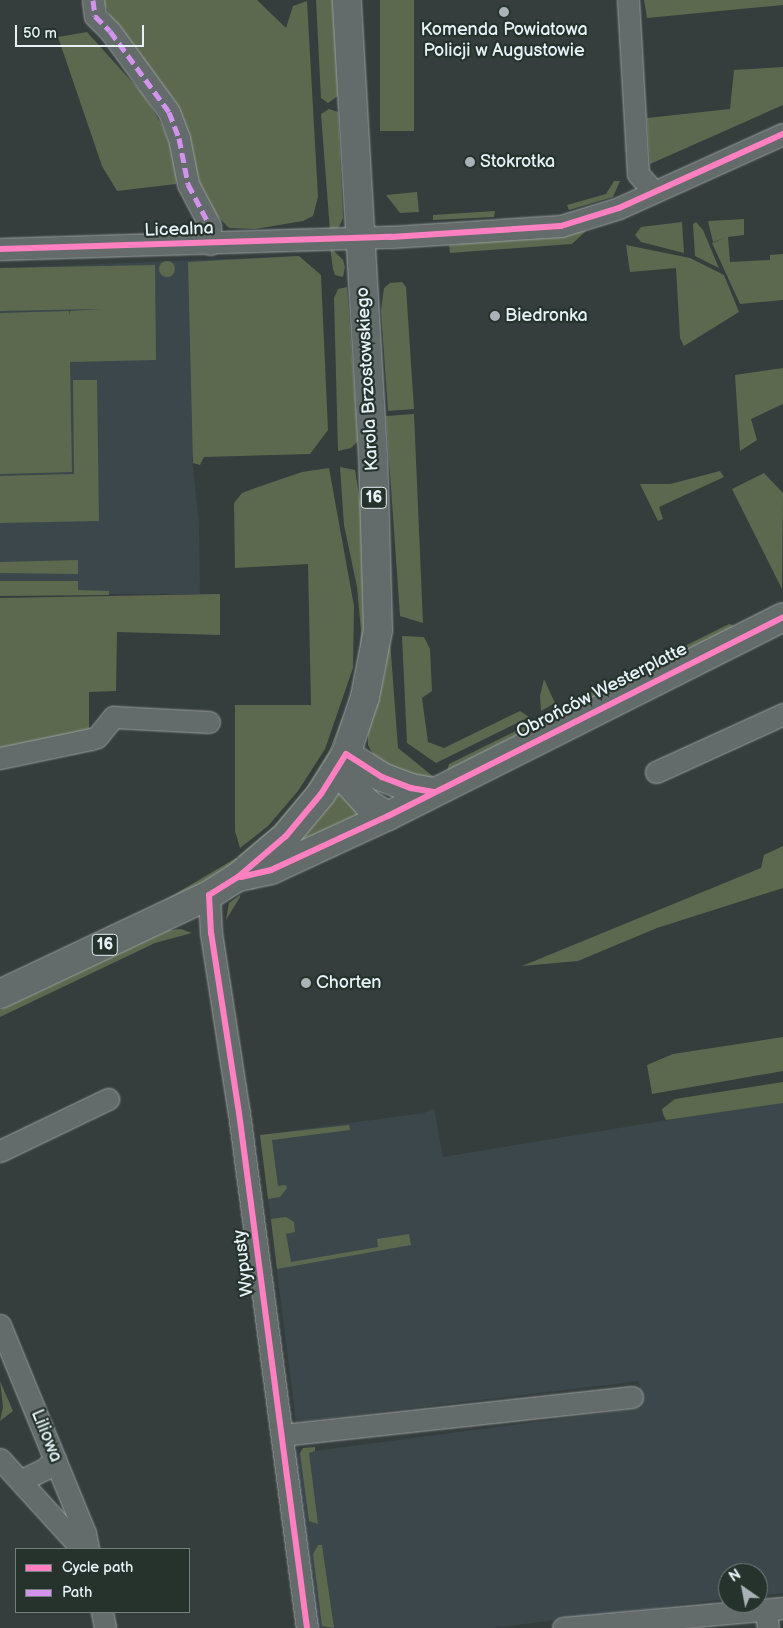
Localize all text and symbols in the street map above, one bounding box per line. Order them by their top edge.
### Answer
marker: Komenda Powiatowa Policji w Augustowie [498,6,510,18]
scale bar [18,15,146,47]
place label: Komenda Powiatowa Policji w Augustowie [420,20,588,62]
text: 50 m [23,24,57,43]
place label: Stokrotka [480,151,555,173]
marker: Stokrotka [464,156,476,168]
street label: Licealna [144,218,214,242]
street label: Karola Brzostowskiego [352,287,384,471]
place label: Biedronka [505,305,588,327]
marker: Biedronka [489,310,501,322]
road number: 16 [360,484,388,512]
street label: Obrońców Westerplatte [513,638,691,744]
road number: 16 [91,932,119,958]
place label: Chorten [316,972,381,994]
marker: Chorten [300,977,312,989]
street label: Wypusty [229,1228,259,1298]
street label: Liliowa [26,1406,66,1466]
legend [15,1548,190,1613]
text: Cycle path [62,1558,133,1577]
north arrow [718,1563,768,1613]
text: N [726,1566,744,1586]
text: Path [62,1583,92,1602]

